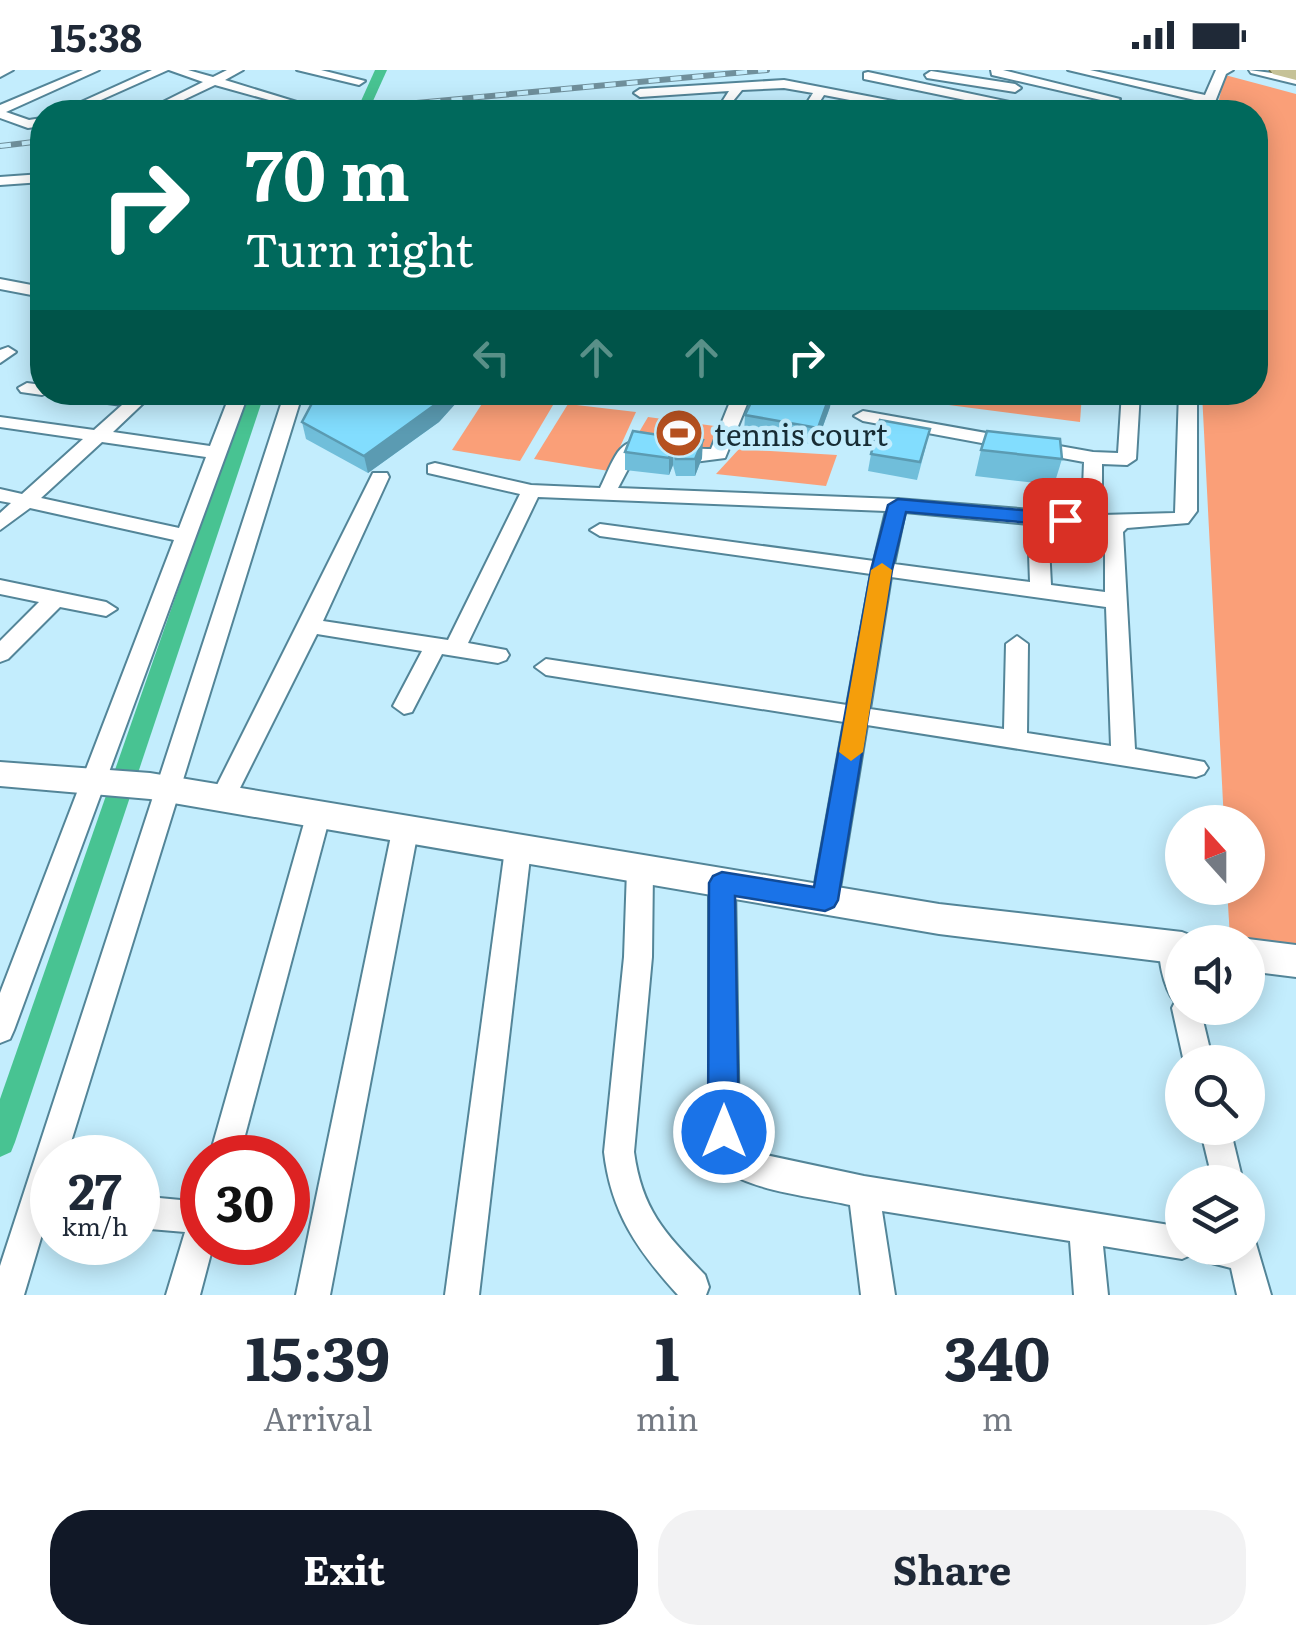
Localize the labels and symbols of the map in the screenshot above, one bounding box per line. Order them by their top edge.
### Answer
sports icon: tennis court [653,407,705,459]
place label: tennis court [714,411,888,455]
pin [1023,478,1108,563]
north arrow [1165,805,1265,905]
position arrow [672,1080,776,1184]
speed limit sign: 30 [180,1135,310,1265]

